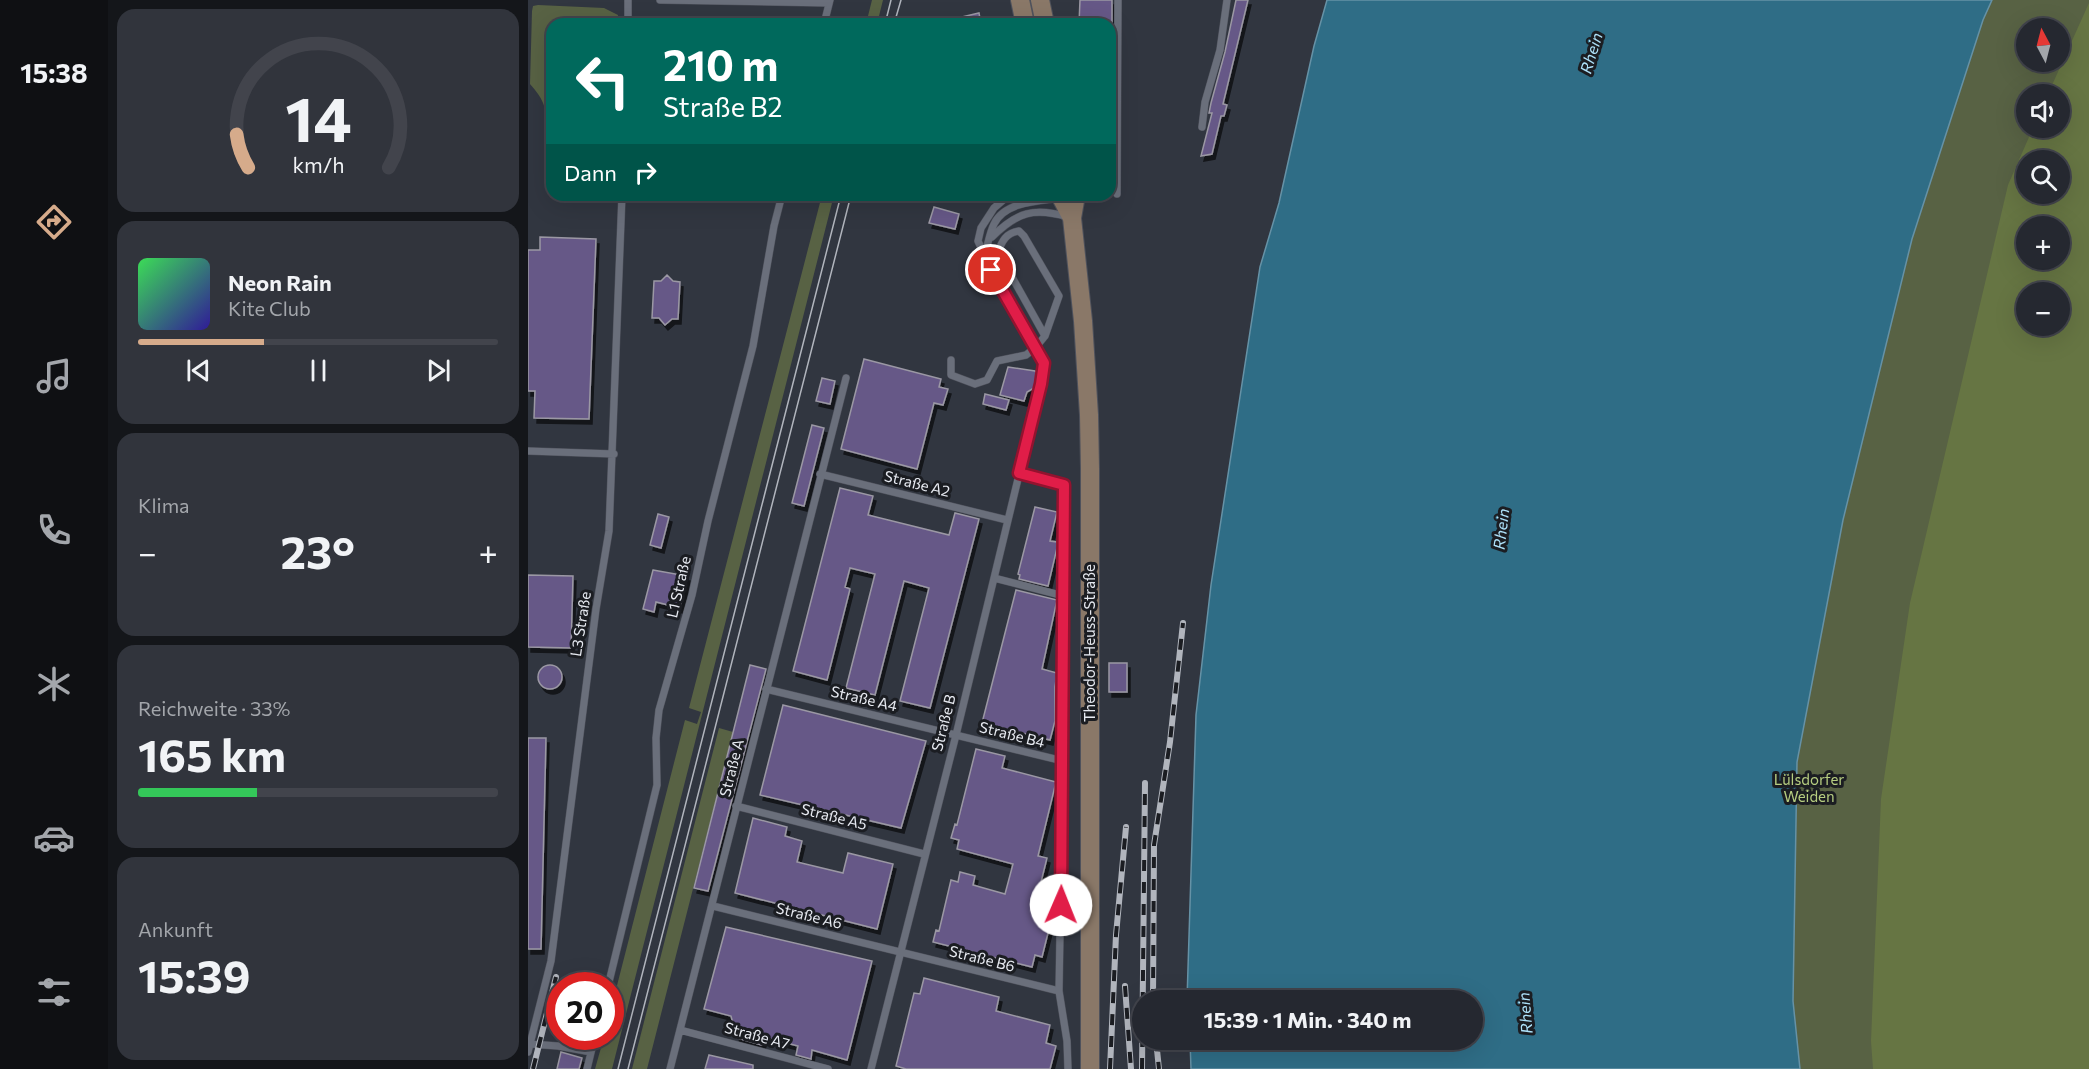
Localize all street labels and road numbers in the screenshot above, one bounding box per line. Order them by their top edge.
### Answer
street label: Straße A2 [883,466,952,500]
street label: L1 Straße [662,554,694,619]
street label: Theodor-Heuss-Straße [1080,564,1098,722]
street label: L3 Straße [566,590,594,658]
street label: Straße A4 [829,682,899,714]
street label: Straße B [927,692,959,753]
street label: Straße B4 [978,717,1047,751]
street label: Straße A [715,737,747,798]
street label: Straße A5 [799,799,869,833]
street label: Straße A6 [774,898,844,932]
street label: Straße B6 [947,941,1017,975]
street label: Straße A7 [723,1018,792,1052]

